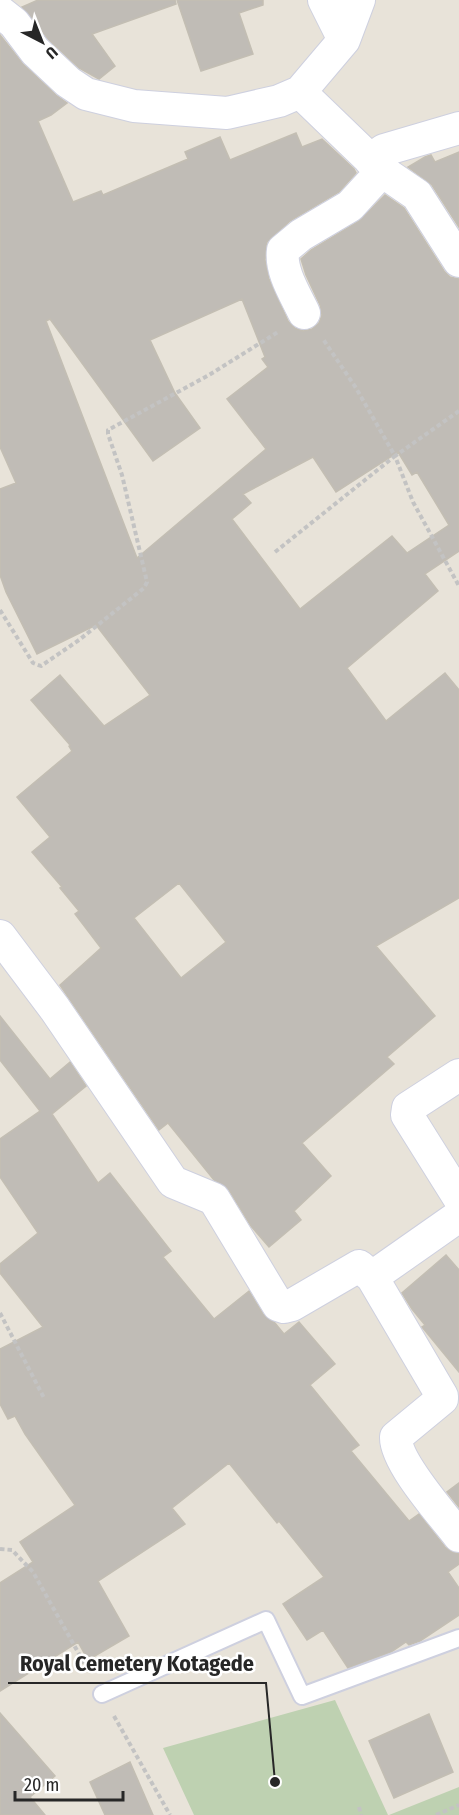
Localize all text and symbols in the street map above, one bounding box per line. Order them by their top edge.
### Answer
north arrow [12,12,72,72]
text: U [42,43,62,63]
callout: Royal Cemetery Kotagede [8,1643,266,1683]
text: Royal Cemetery Kotagede [20,1650,254,1677]
scale bar [15,1764,123,1802]
text: 20 m [24,1774,59,1796]

